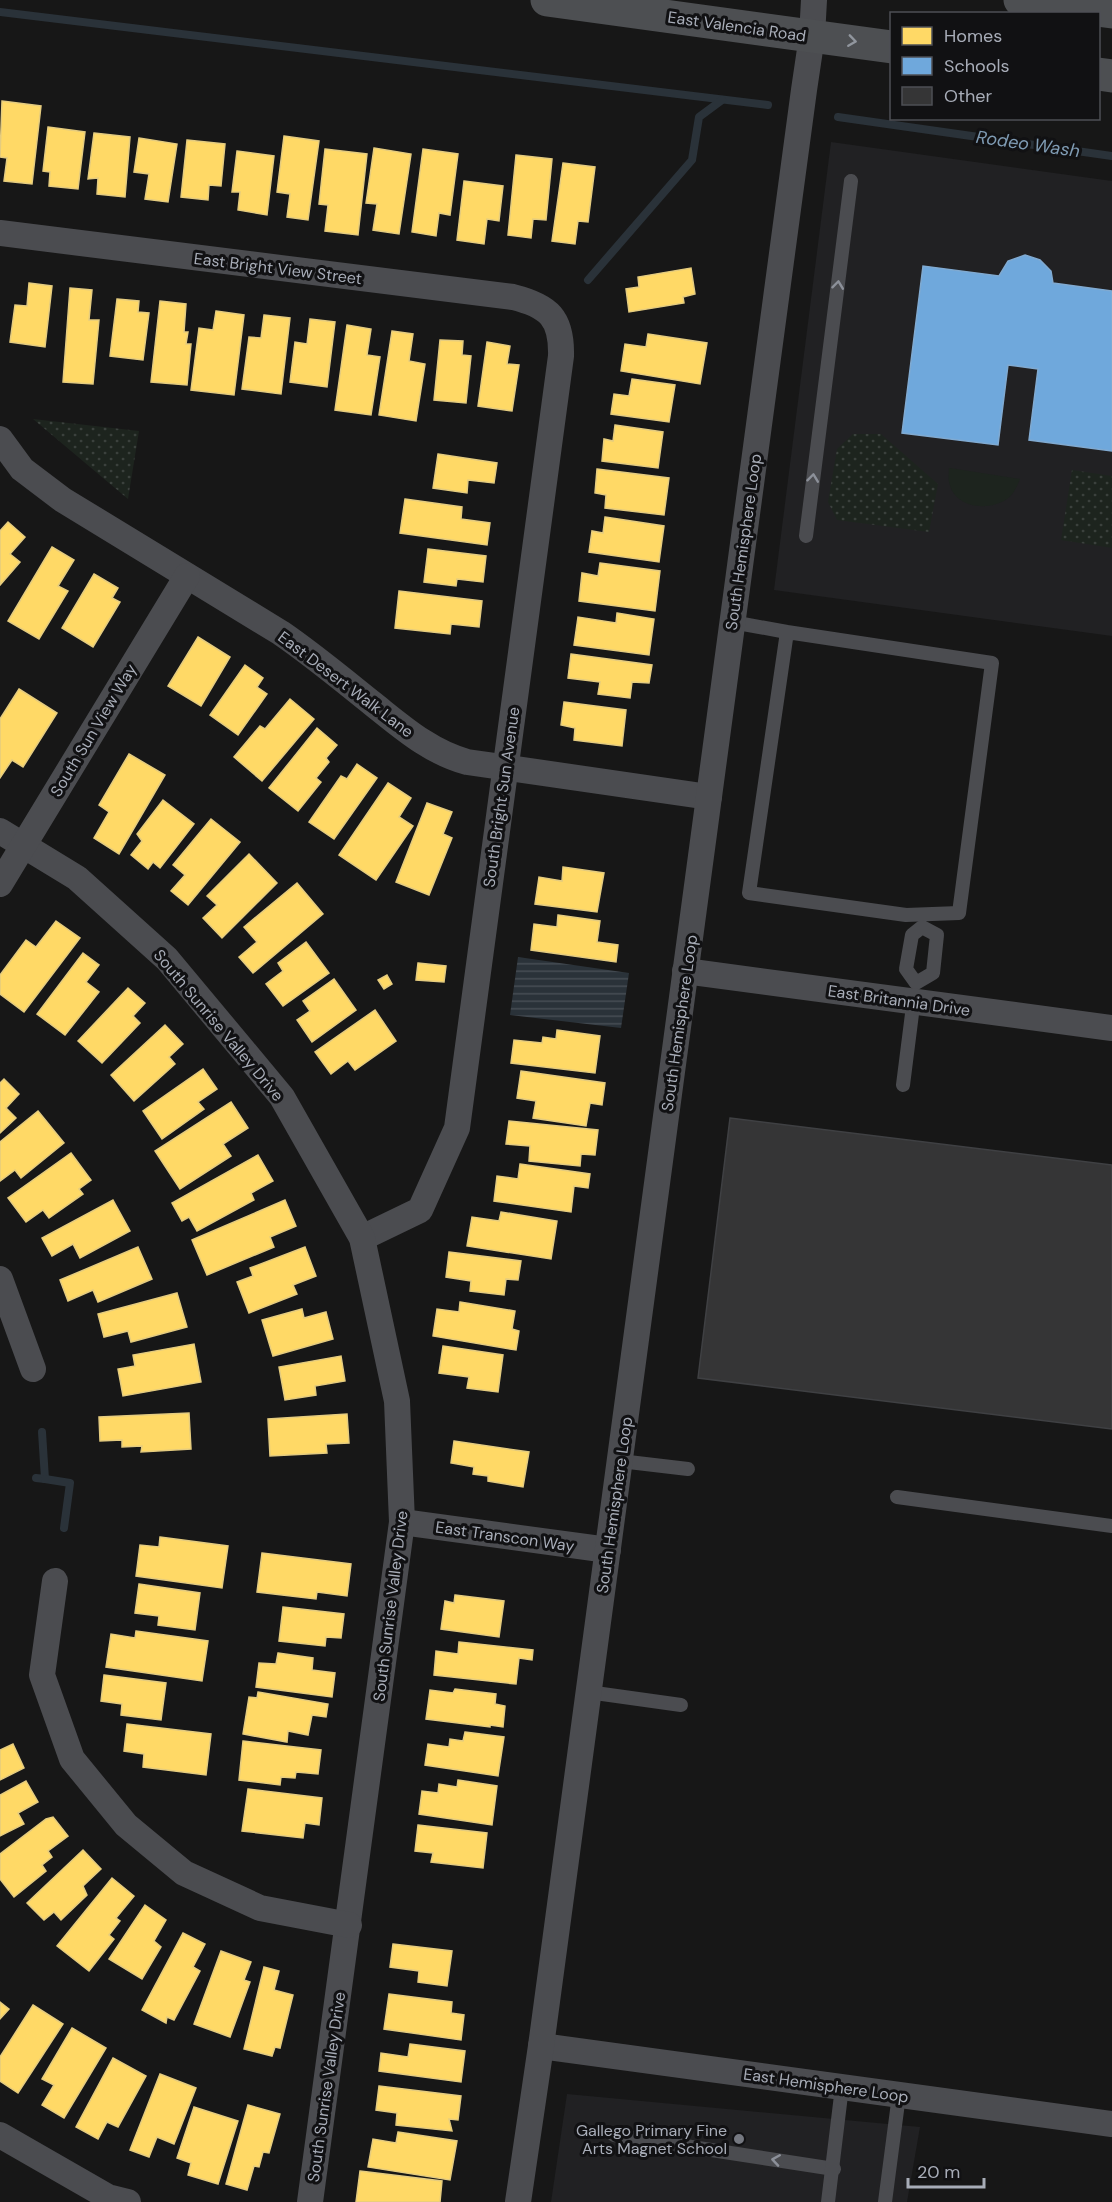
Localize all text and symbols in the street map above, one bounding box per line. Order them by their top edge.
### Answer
street label: East Valencia Road [666,6,807,47]
legend [890,12,1100,120]
text: Homes [944,24,1002,48]
one-way arrow [847,35,856,47]
text: Schools [944,54,1009,78]
text: Other [944,84,993,108]
water label: Rodeo Wash [975,125,1081,163]
street label: East Bright View Street [193,248,363,289]
one-way arrow [831,280,844,289]
street label: South Hemisphere Loop [721,452,766,632]
one-way arrow [806,474,819,483]
street label: East Desert Walk Lane [274,627,418,742]
street label: South Sun View Way [45,660,141,801]
street label: South Bright Sun Avenue [478,705,525,889]
street label: South Hemisphere Loop [657,933,702,1113]
street label: South Sunrise Valley Drive [149,945,288,1106]
street label: East Britannia Drive [826,980,971,1021]
street label: South Hemisphere Loop [592,1415,637,1595]
street label: South Sunrise Valley Drive [368,1510,413,1703]
street label: East Transcon Way [434,1516,576,1557]
street label: South Sunrise Valley Drive [303,1991,350,2184]
street label: East Hemisphere Loop [742,2064,910,2107]
place label: Gallego Primary Fine Arts Magnet School [576,2120,727,2159]
marker: Gallego Primary Fine Arts Magnet School [732,2132,746,2146]
scale bar [908,2151,984,2189]
one-way arrow [771,2155,780,2167]
text: 20 m [917,2160,960,2184]

